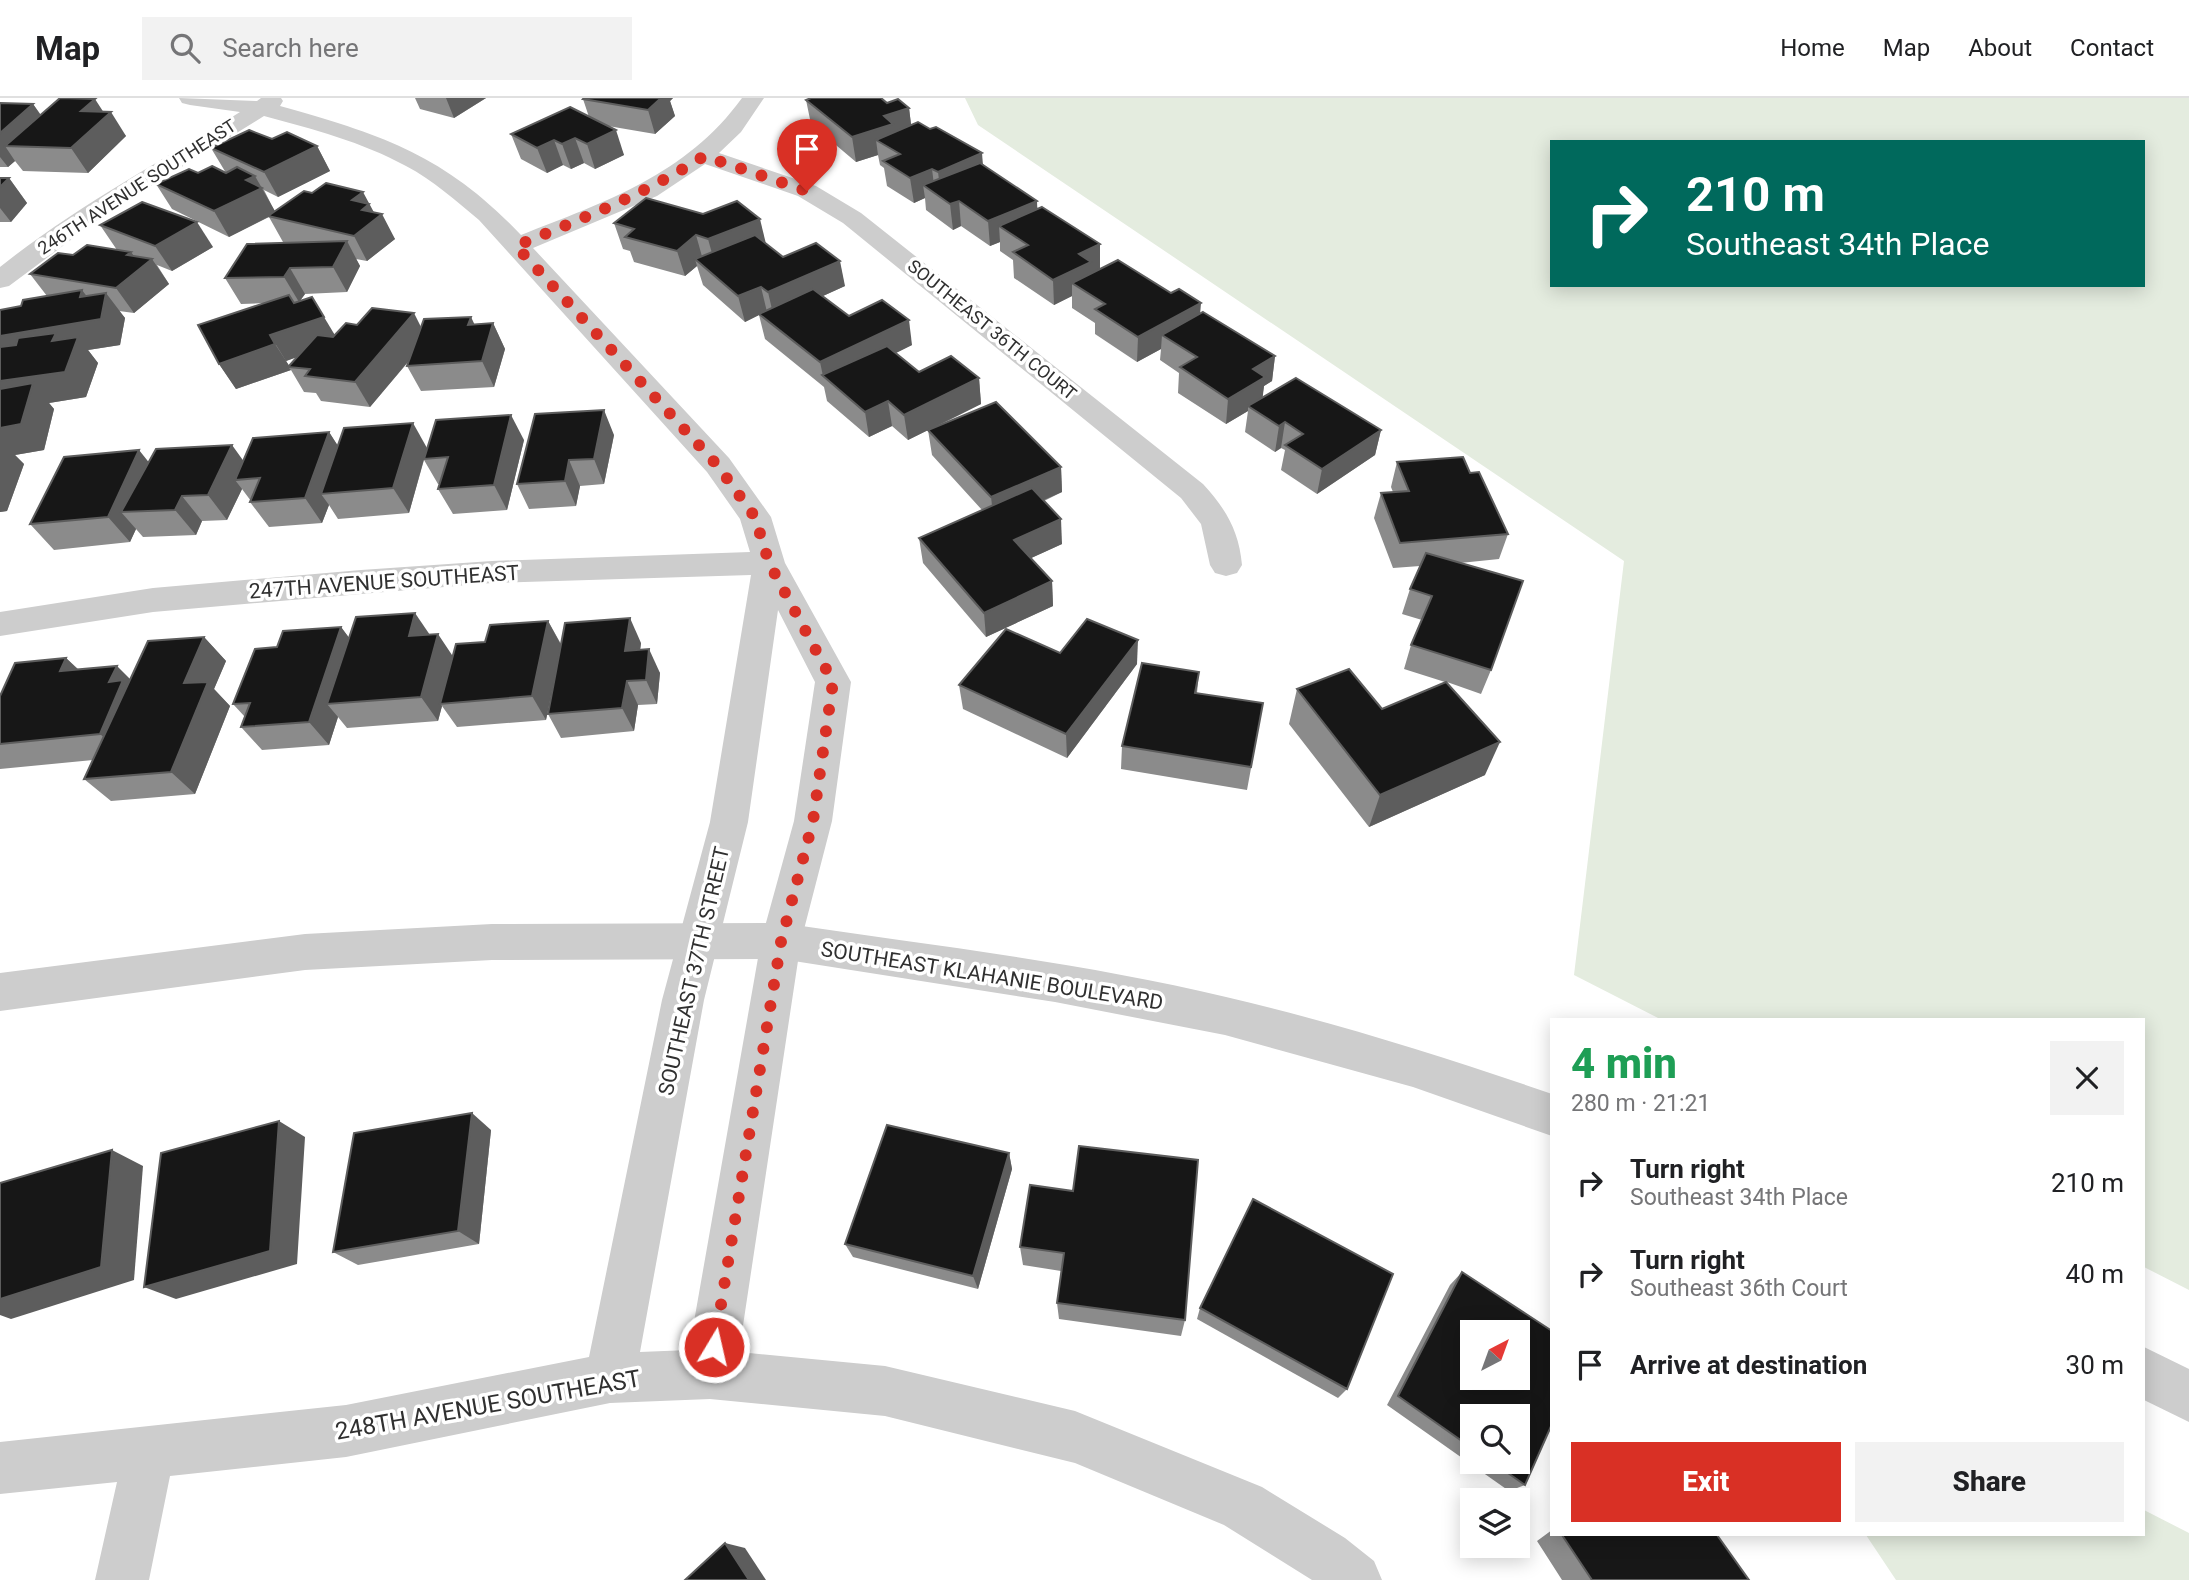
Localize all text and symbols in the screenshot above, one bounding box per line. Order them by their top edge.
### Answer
search box [142,17,632,80]
text: Map [35,29,100,68]
icon: search [166,29,204,67]
text: Search here [222,33,359,63]
text: Home [1780,34,1845,62]
text: Map [1883,34,1930,62]
text: About [1968,34,2032,62]
text: Contact [2070,34,2154,62]
street label: 246TH AVENUE SOUTHEAST [34,114,240,259]
pin [777,119,837,191]
icon: arrive [788,130,826,168]
text: 210 m [1686,166,1825,223]
icon: right [1571,168,1662,259]
text: Southeast 34th Place [1686,225,1989,263]
street label: SOUTHEAST 36TH COURT [904,255,1081,404]
street label: 247TH AVENUE SOUTHEAST [248,561,520,603]
street label: SOUTHEAST 37TH STREET [654,844,734,1098]
street label: SOUTHEAST KLAHANIE BOULEVARD [819,937,1165,1015]
text: 4 min [1571,1039,1677,1088]
button: close [2050,1041,2124,1115]
text: 280 m · 21:21 [1571,1090,1710,1117]
text: Turn right [1630,1154,1745,1184]
icon: right [1571,1164,1609,1202]
text: 210 m [2051,1168,2124,1198]
text: Southeast 34th Place [1630,1184,1848,1211]
text: Turn right [1630,1245,1745,1275]
icon: right [1571,1255,1609,1293]
text: 40 m [2066,1259,2124,1289]
text: Southeast 36th Court [1630,1275,1848,1302]
position arrow [677,1310,751,1384]
north arrow [1460,1320,1530,1390]
map controls [1460,1320,1530,1558]
icon: arrive [1571,1346,1609,1384]
text: Arrive at destination [1630,1350,1867,1380]
text: 30 m [2066,1350,2124,1380]
street label: 248TH AVENUE SOUTHEAST [333,1364,643,1446]
button: search [1460,1404,1530,1474]
button: Exit [1571,1442,1841,1522]
button: Share [1855,1442,2124,1522]
button: layers [1460,1488,1530,1558]

